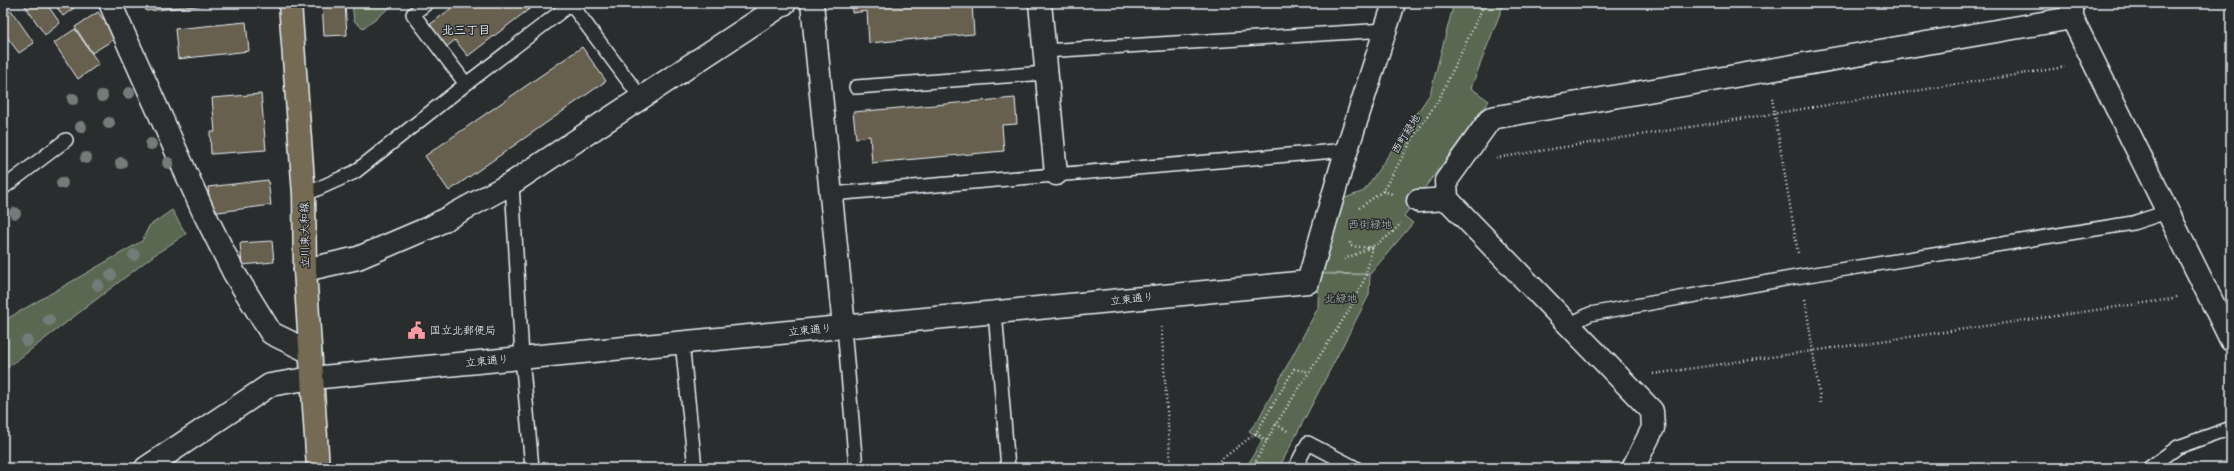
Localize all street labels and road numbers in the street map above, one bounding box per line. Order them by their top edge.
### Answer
street label: 西町緑地 [1386,110,1426,158]
street label: 立川東大和線 [295,202,315,268]
street label: 立東通り [1109,287,1155,311]
street label: 立東通り [787,319,833,341]
street label: 立東通り [464,350,510,372]

